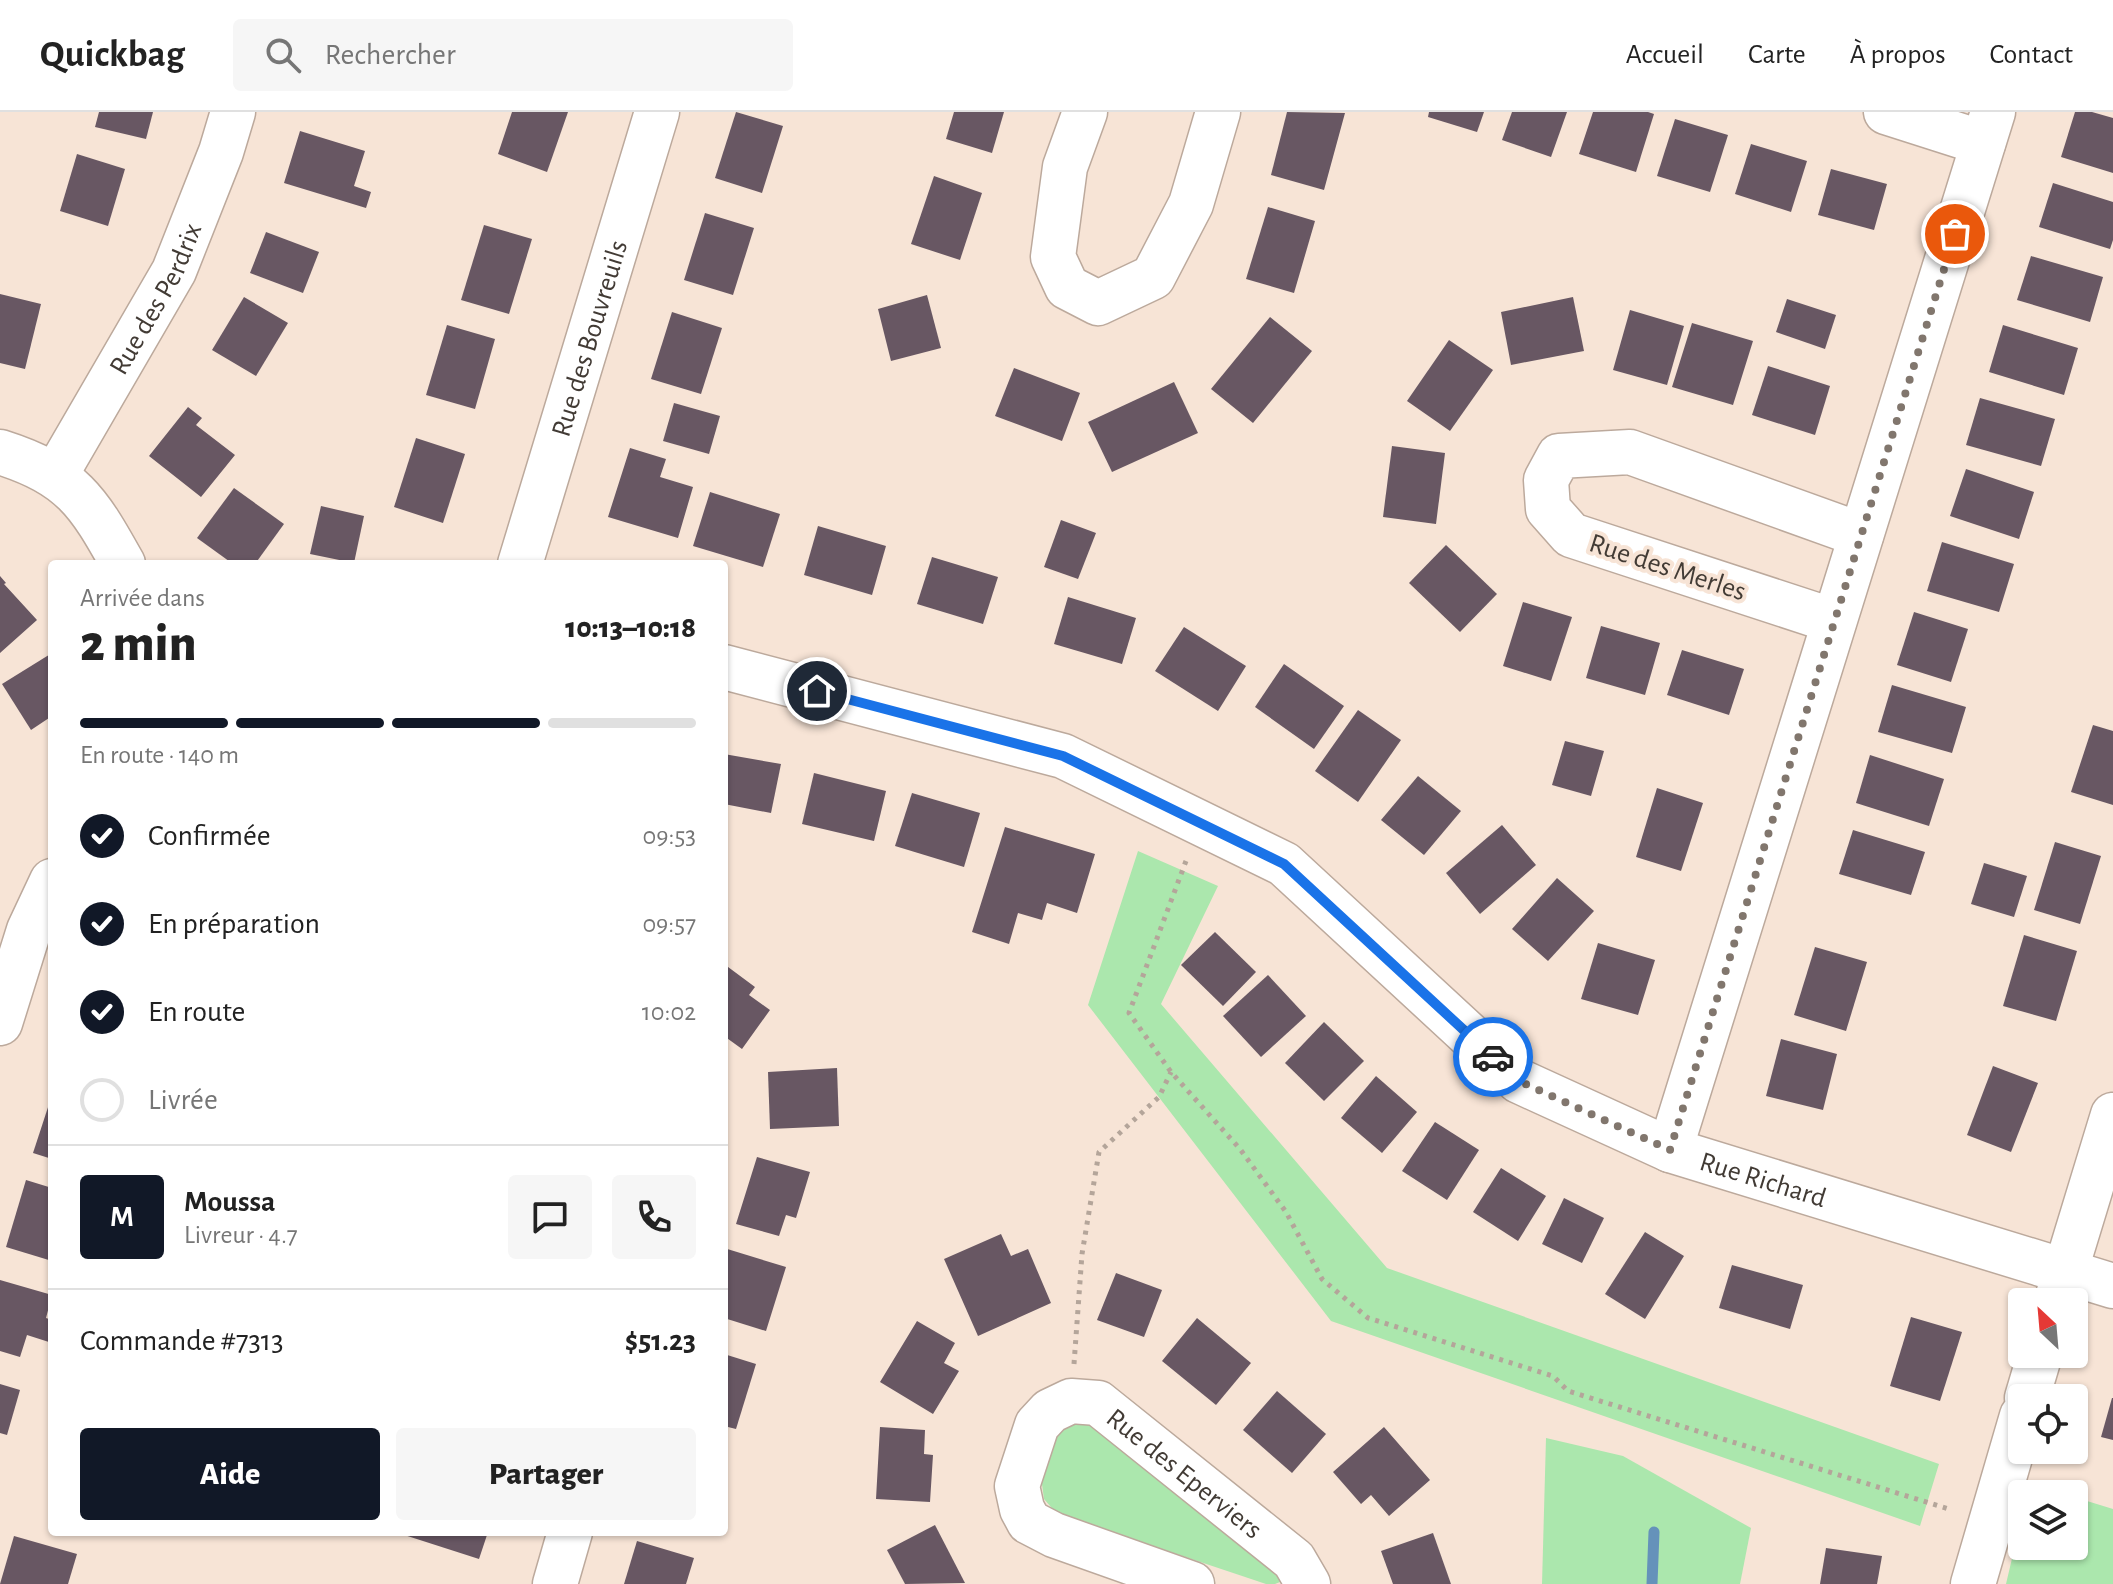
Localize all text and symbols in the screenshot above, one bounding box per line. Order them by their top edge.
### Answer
search box [233,19,793,91]
icon: search [261,33,305,77]
text: Quickbag [40,36,185,74]
text: Rechercher [325,40,456,70]
text: Accueil [1626,41,1704,69]
text: Carte [1748,41,1806,69]
text: À propos [1850,41,1946,69]
text: Contact [1990,41,2073,69]
pin [1921,200,1989,268]
icon: bag [1933,212,1977,256]
street label: Rue des Perdrix [105,220,207,380]
street label: Rue des Bouvreuils [547,237,633,440]
street label: Rue des Merles [1586,529,1749,606]
text: Arrivée dans [80,585,205,611]
text: 10:13–10:18 [565,613,696,643]
text: 2 min [80,618,196,670]
pin [783,657,851,725]
icon: home [795,669,839,713]
text: En route · 140 m [80,742,239,768]
icon: check [80,814,124,858]
text: Confirmée [148,821,271,851]
text: 09:53 [643,823,696,849]
icon: check [80,902,124,946]
text: En préparation [148,909,320,939]
text: 09:57 [642,911,696,937]
icon: check [80,990,124,1034]
text: En route [148,997,245,1027]
text: 10:02 [642,999,696,1025]
courier [1453,1017,1533,1097]
icon: car [1471,1035,1515,1079]
text: Livrée [148,1085,218,1115]
street label: Rue Richard [1696,1148,1829,1213]
button: chat [508,1175,592,1259]
button: phone [612,1175,696,1259]
text: Moussa [184,1187,275,1217]
text: M [110,1202,134,1232]
text: Livreur · 4.7 [184,1222,298,1248]
north arrow [2008,1288,2088,1368]
map controls [2008,1288,2088,1560]
text: Commande #7313 [80,1326,284,1356]
text: $51.23 [625,1326,696,1356]
button: locate [2008,1384,2088,1464]
street label: Rue des Eperviers [1101,1404,1267,1545]
button: Aide [80,1428,380,1520]
button: Partager [396,1428,696,1520]
button: layers [2008,1480,2088,1560]

